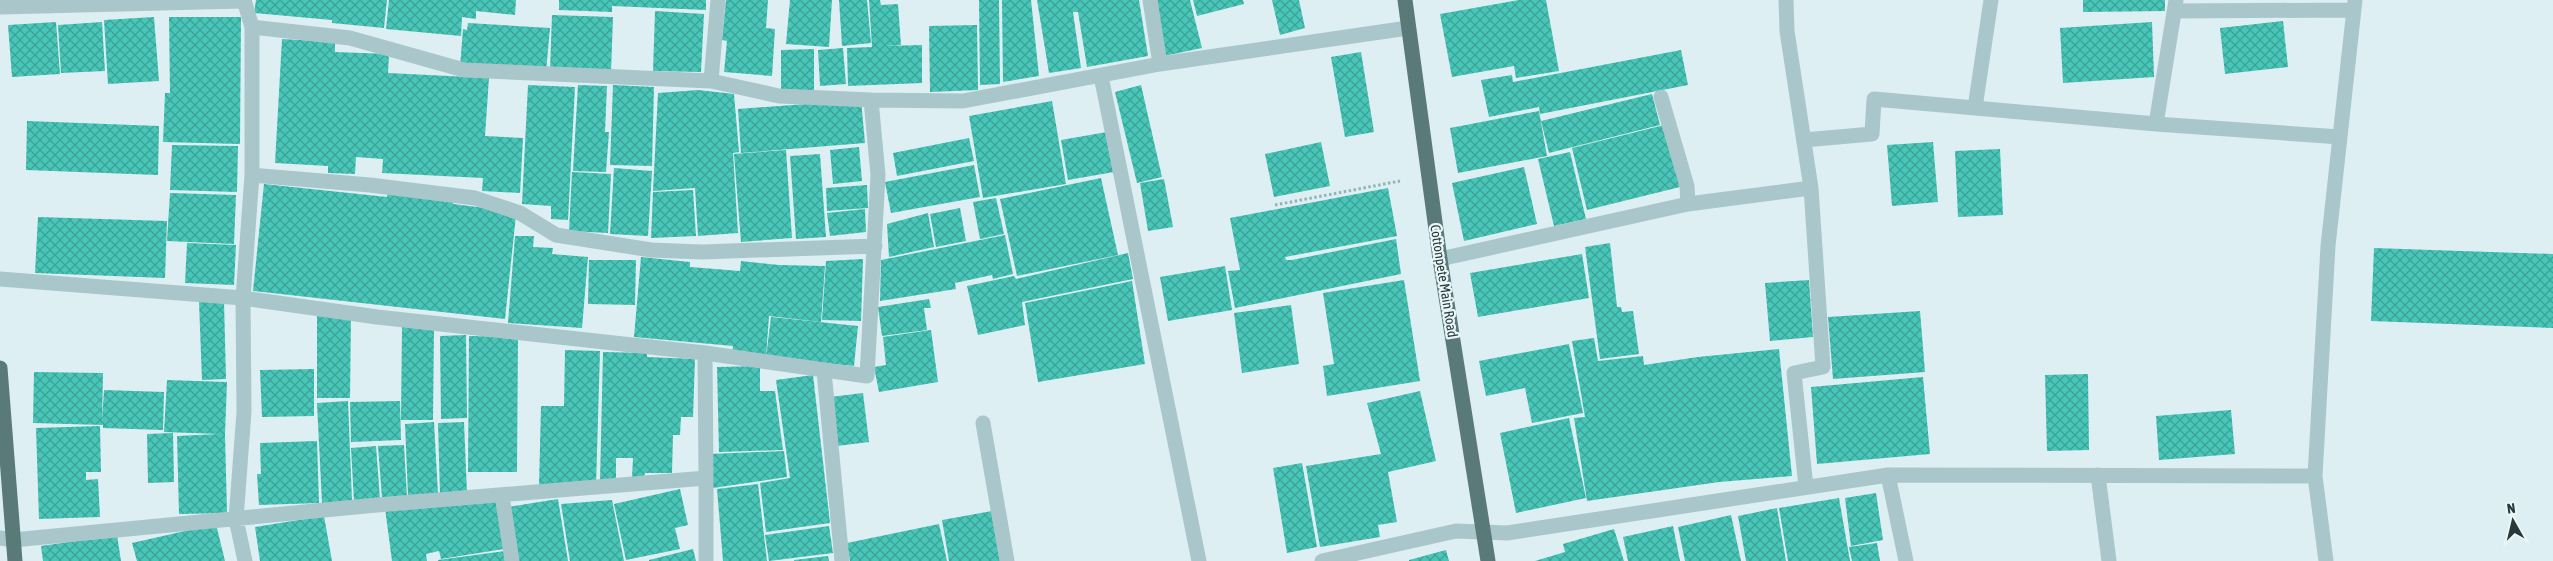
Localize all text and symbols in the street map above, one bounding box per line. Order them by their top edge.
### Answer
street label: Cottonpete Main Road [1427,224,1461,338]
north arrow [2488,496,2538,546]
text: N [2506,500,2516,517]

